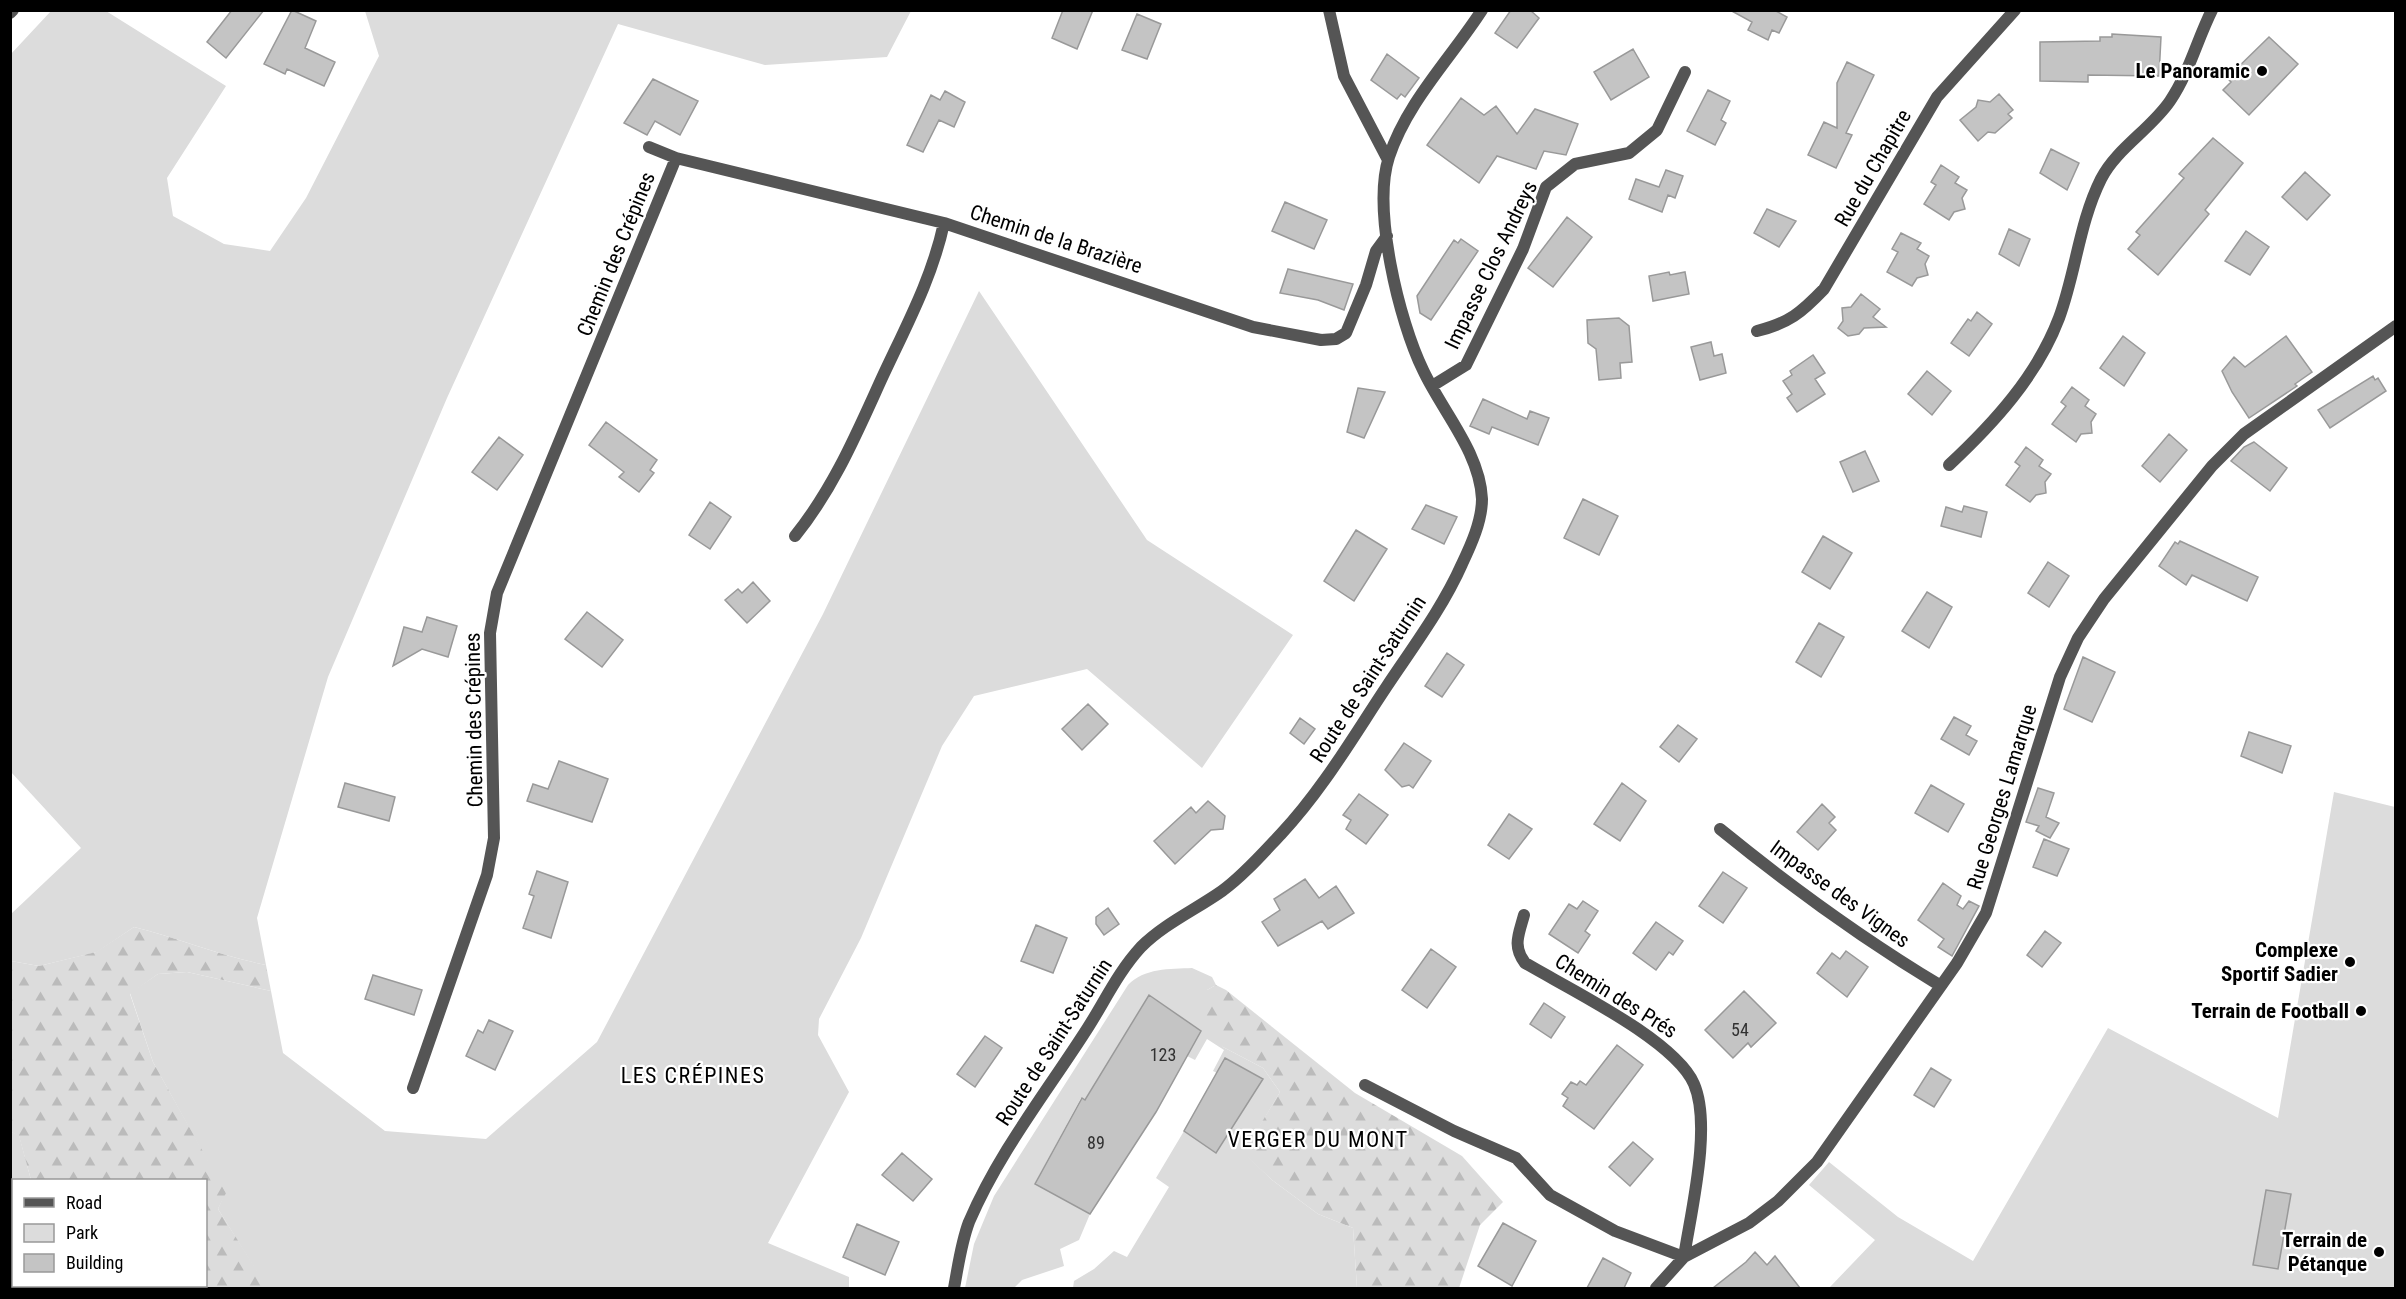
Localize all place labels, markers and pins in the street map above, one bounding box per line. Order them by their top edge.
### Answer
place label: Le Panoramic [2135,59,2250,83]
marker: Le Panoramic [2255,64,2269,78]
place label: Complexe Sportif Sadier [2221,938,2338,986]
marker: Complexe Sportif Sadier [2343,955,2357,969]
place label: Terrain de Football [2191,999,2349,1023]
marker: Terrain de Football [2354,1004,2368,1018]
place label: Terrain de Pétanque [2282,1228,2367,1276]
marker: Terrain de Pétanque [2372,1245,2386,1259]

